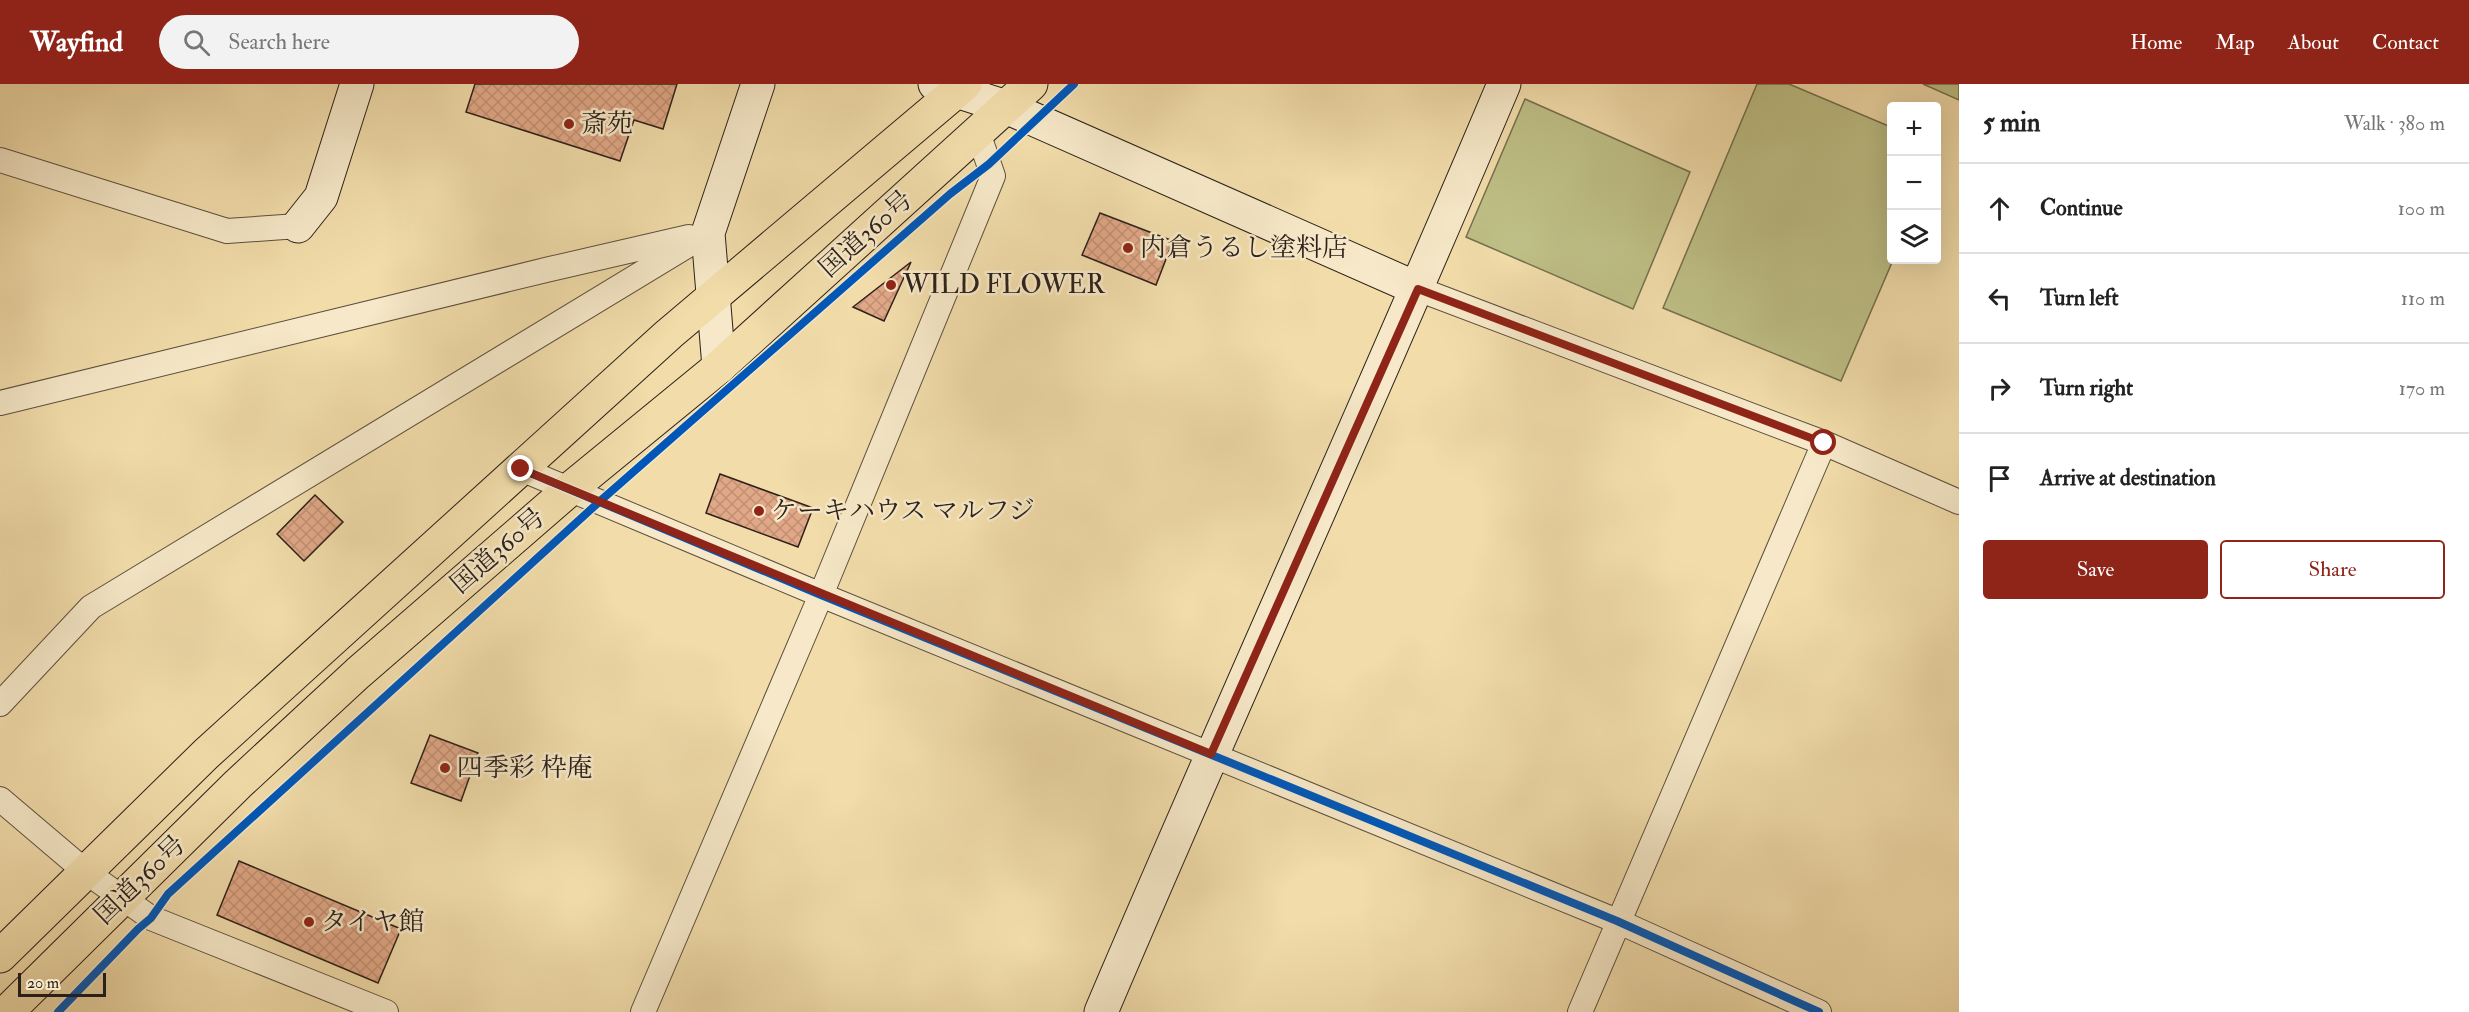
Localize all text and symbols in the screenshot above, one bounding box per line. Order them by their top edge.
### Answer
search box [159,15,579,69]
text: Wayfind [30,25,123,60]
icon: search [180,26,213,59]
text: Search here [228,28,330,56]
text: Home [2130,29,2182,56]
text: Map [2215,29,2255,56]
text: About [2288,29,2339,56]
text: Contact [2372,29,2439,56]
map controls [1887,102,1941,264]
button: + [1887,102,1941,156]
text: 5 min [1983,107,2040,139]
place label: 斎苑 [581,108,633,140]
text: Walk · 380 m [2344,111,2445,136]
marker: 斎苑 [562,117,576,131]
button: − [1887,156,1941,210]
street label: 国道360号 [813,184,919,284]
icon: ahead [1983,192,2016,225]
text: Continue [2040,194,2123,222]
text: 100 m [2398,196,2445,221]
button: layers [1887,210,1941,264]
place label: 内倉うるし塗料店 [1140,232,1348,264]
marker: 内倉うるし塗料店 [1121,241,1135,255]
place label: WILD FLOWER [902,269,1106,301]
marker: WILD FLOWER [884,278,898,292]
icon: left [1983,282,2016,315]
text: Turn left [2040,284,2119,312]
text: 110 m [2401,286,2445,311]
icon: right [1983,372,2016,405]
text: Turn right [2040,374,2133,402]
text: 170 m [2399,376,2445,401]
route start [1810,429,1836,455]
route end [507,455,533,481]
icon: arrive [1983,462,2016,495]
text: Arrive at destination [2040,464,2216,492]
place label: ケーキハウス マルフジ [771,495,1035,527]
street label: 国道360号 [444,501,552,601]
marker: ケーキハウス マルフジ [752,504,766,518]
button: Save [1983,540,2208,599]
button: Share [2220,540,2445,599]
place label: 四季彩 枠庵 [457,752,592,784]
marker: 四季彩 枠庵 [438,761,452,775]
street label: 国道360号 [88,829,192,931]
place label: タイヤ館 [321,906,424,938]
marker: タイヤ館 [302,915,316,929]
scale bar [18,970,106,998]
text: 20 m [27,973,59,993]

